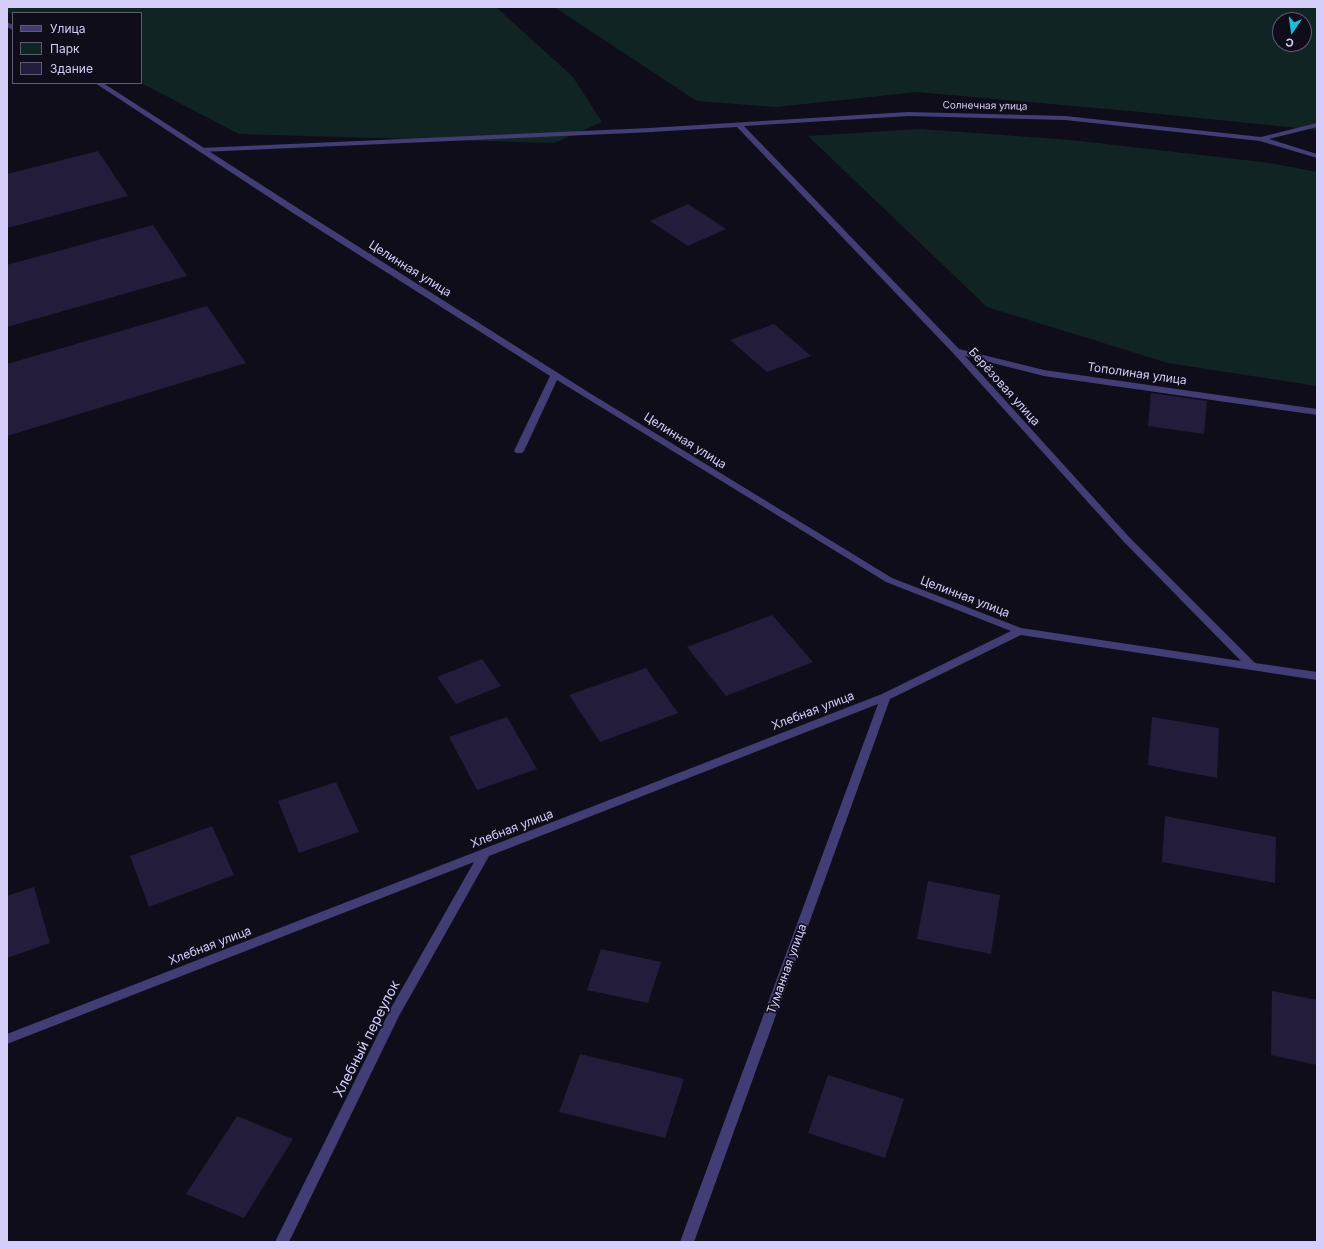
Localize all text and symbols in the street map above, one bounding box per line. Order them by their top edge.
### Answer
legend [12,12,142,84]
north arrow [1272,12,1312,52]
text: Улица [50,21,85,36]
text: С [1284,35,1295,50]
text: Парк [50,41,80,56]
text: Здание [50,61,93,76]
street label: Солнечная улица [942,99,1028,113]
street label: Целинная улица [366,238,454,300]
street label: Берёзовая улица [965,345,1043,429]
street label: Тополиная улица [1086,360,1188,388]
street label: Целинная улица [641,410,729,472]
street label: Целинная улица [918,573,1012,621]
street label: Хлебная улица [770,689,856,733]
street label: Хлебная улица [469,807,555,851]
street label: Туманная улица [764,922,810,1016]
street label: Хлебная улица [167,924,253,968]
street label: Хлебный переулок [330,978,404,1100]

